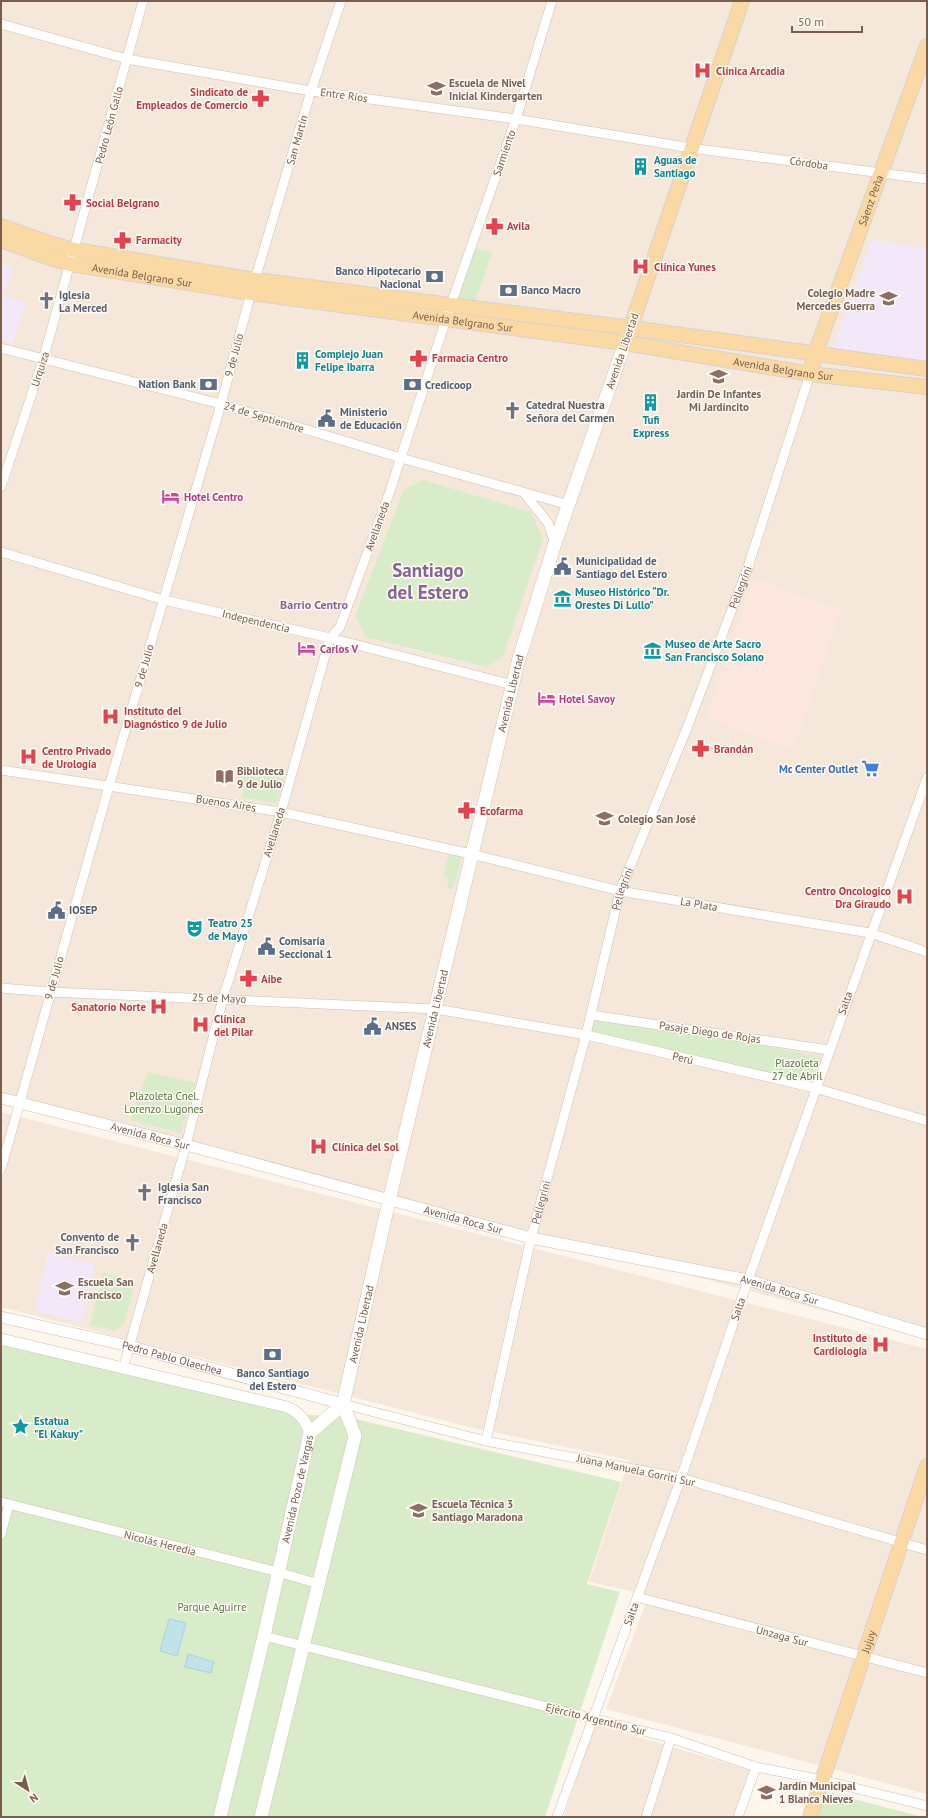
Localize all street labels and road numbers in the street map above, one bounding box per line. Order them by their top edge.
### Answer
street label: Pedro León Gallo [92,85,126,165]
street label: Entre Ríos [319,85,369,105]
street label: San Martín [283,113,311,167]
street label: Sarmiento [490,128,518,178]
street label: Córdoba [789,153,829,173]
street label: Sáenz Peña [855,173,887,228]
street label: Avenida Belgrano Sur [91,261,193,290]
street label: Avenida Belgrano Sur [412,308,514,335]
street label: Avenida Libertad [602,311,642,391]
street label: 9 de Julio [221,332,247,378]
street label: Urquiza [28,350,52,388]
street label: Avenida Belgrano Sur [732,354,834,384]
street label: 24 de Septiembre [222,398,306,436]
street label: Avellaneda [362,499,392,553]
street label: Pellegrini [726,564,755,611]
street label: Independencia [221,606,291,636]
street label: 9 de Julio [131,643,157,689]
street label: Avenida Libertad [494,653,527,734]
street label: Buenos Aires [195,791,257,815]
street label: Avellaneda [260,805,288,859]
street label: Pellegrini [609,865,636,912]
street label: La Plata [679,894,719,914]
street label: 9 de Julio [41,955,67,1001]
street label: Avenida Libertad [419,968,451,1049]
street label: 25 de Mayo [192,990,247,1006]
street label: Salta [835,990,855,1016]
street label: Pasaje Diego de Rojas [658,1018,762,1046]
street label: Perú [671,1049,695,1067]
street label: Avenida Roca Sur [109,1119,192,1153]
street label: Pellegrini [528,1179,553,1226]
street label: Avenida Roca Sur [422,1202,504,1237]
street label: Avellaneda [143,1221,171,1275]
street label: Avenida Roca Sur [739,1272,820,1308]
street label: Avenida Libertad [346,1284,377,1364]
street label: Salta [728,1296,748,1322]
street label: Pedro Pablo Olaechea [121,1338,224,1378]
street label: Avenida Pozo de Vargas [278,1433,316,1544]
street label: Juana Manuela Gorriti Sur [575,1450,697,1489]
street label: Nicolás Heredia [122,1527,198,1559]
street label: Salta [620,1600,642,1628]
street label: Unzaga Sur [754,1622,810,1650]
street label: Jujuy [858,1627,879,1656]
street label: Ejército Argentino Sur [544,1700,648,1738]

